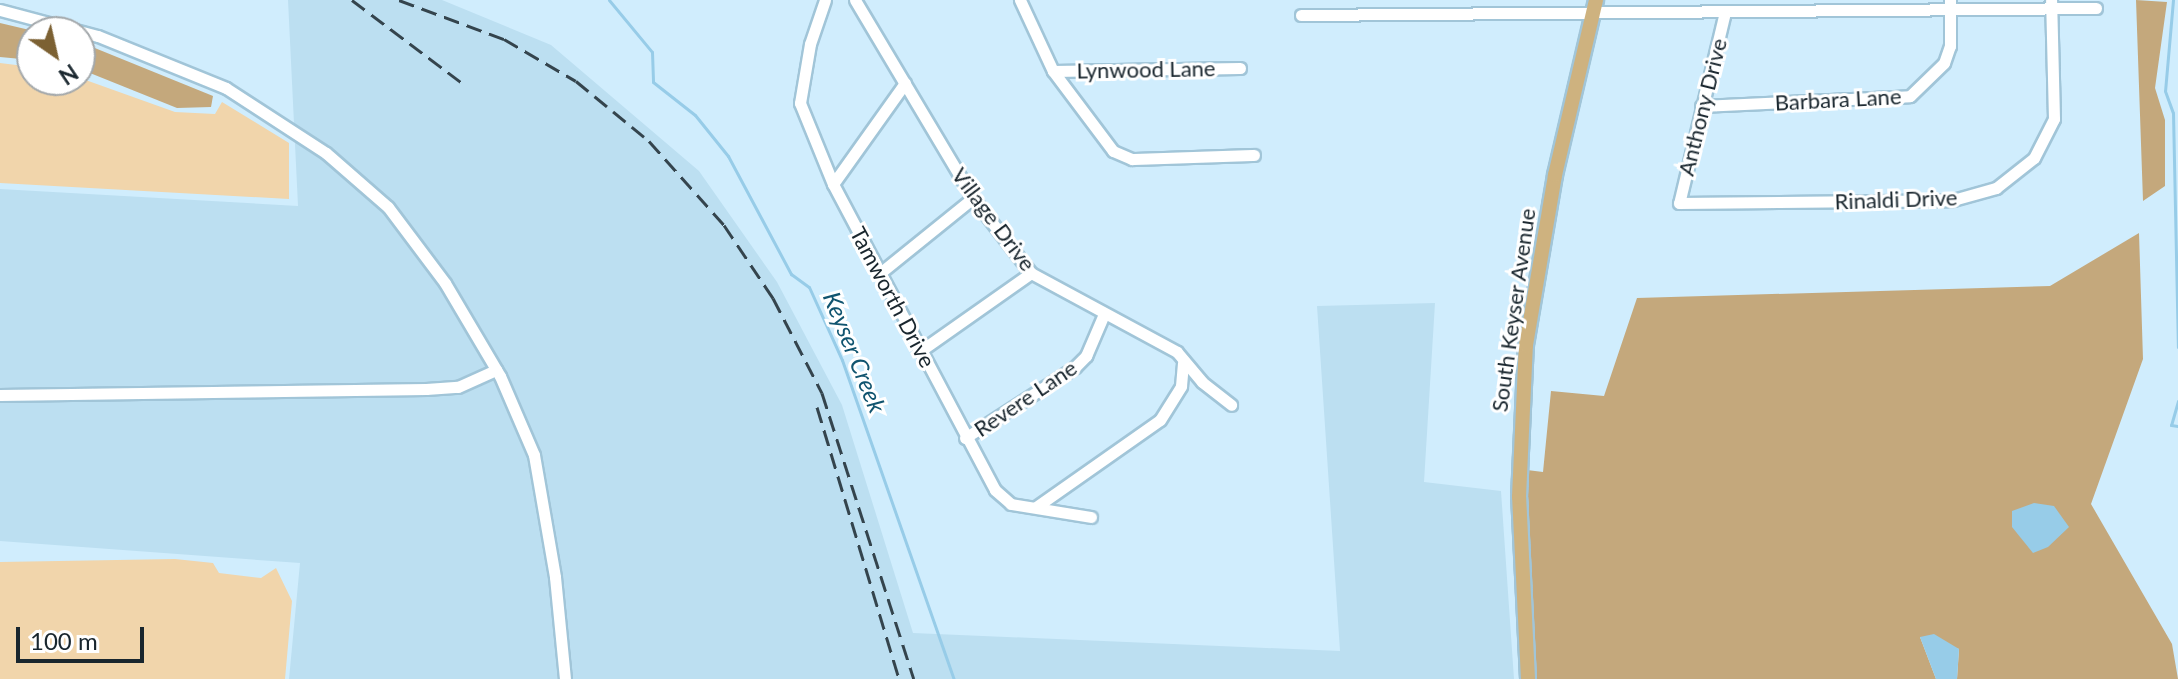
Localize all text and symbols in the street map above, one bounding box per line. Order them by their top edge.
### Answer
north arrow [16,16,96,96]
street label: Anthony Drive [1672,35,1732,179]
street label: Lynwood Lane [1076,55,1216,83]
text: N [54,59,83,91]
street label: Barbara Lane [1774,83,1902,115]
street label: Village Drive [947,162,1041,276]
street label: Rinaldi Drive [1834,184,1958,214]
street label: South Keyser Avenue [1486,206,1540,414]
street label: Tamworth Drive [845,222,941,372]
water label: Keyser Creek [818,287,892,417]
street label: Revere Lane [969,354,1081,442]
scale bar [20,611,148,661]
text: 100 m [30,626,98,655]

